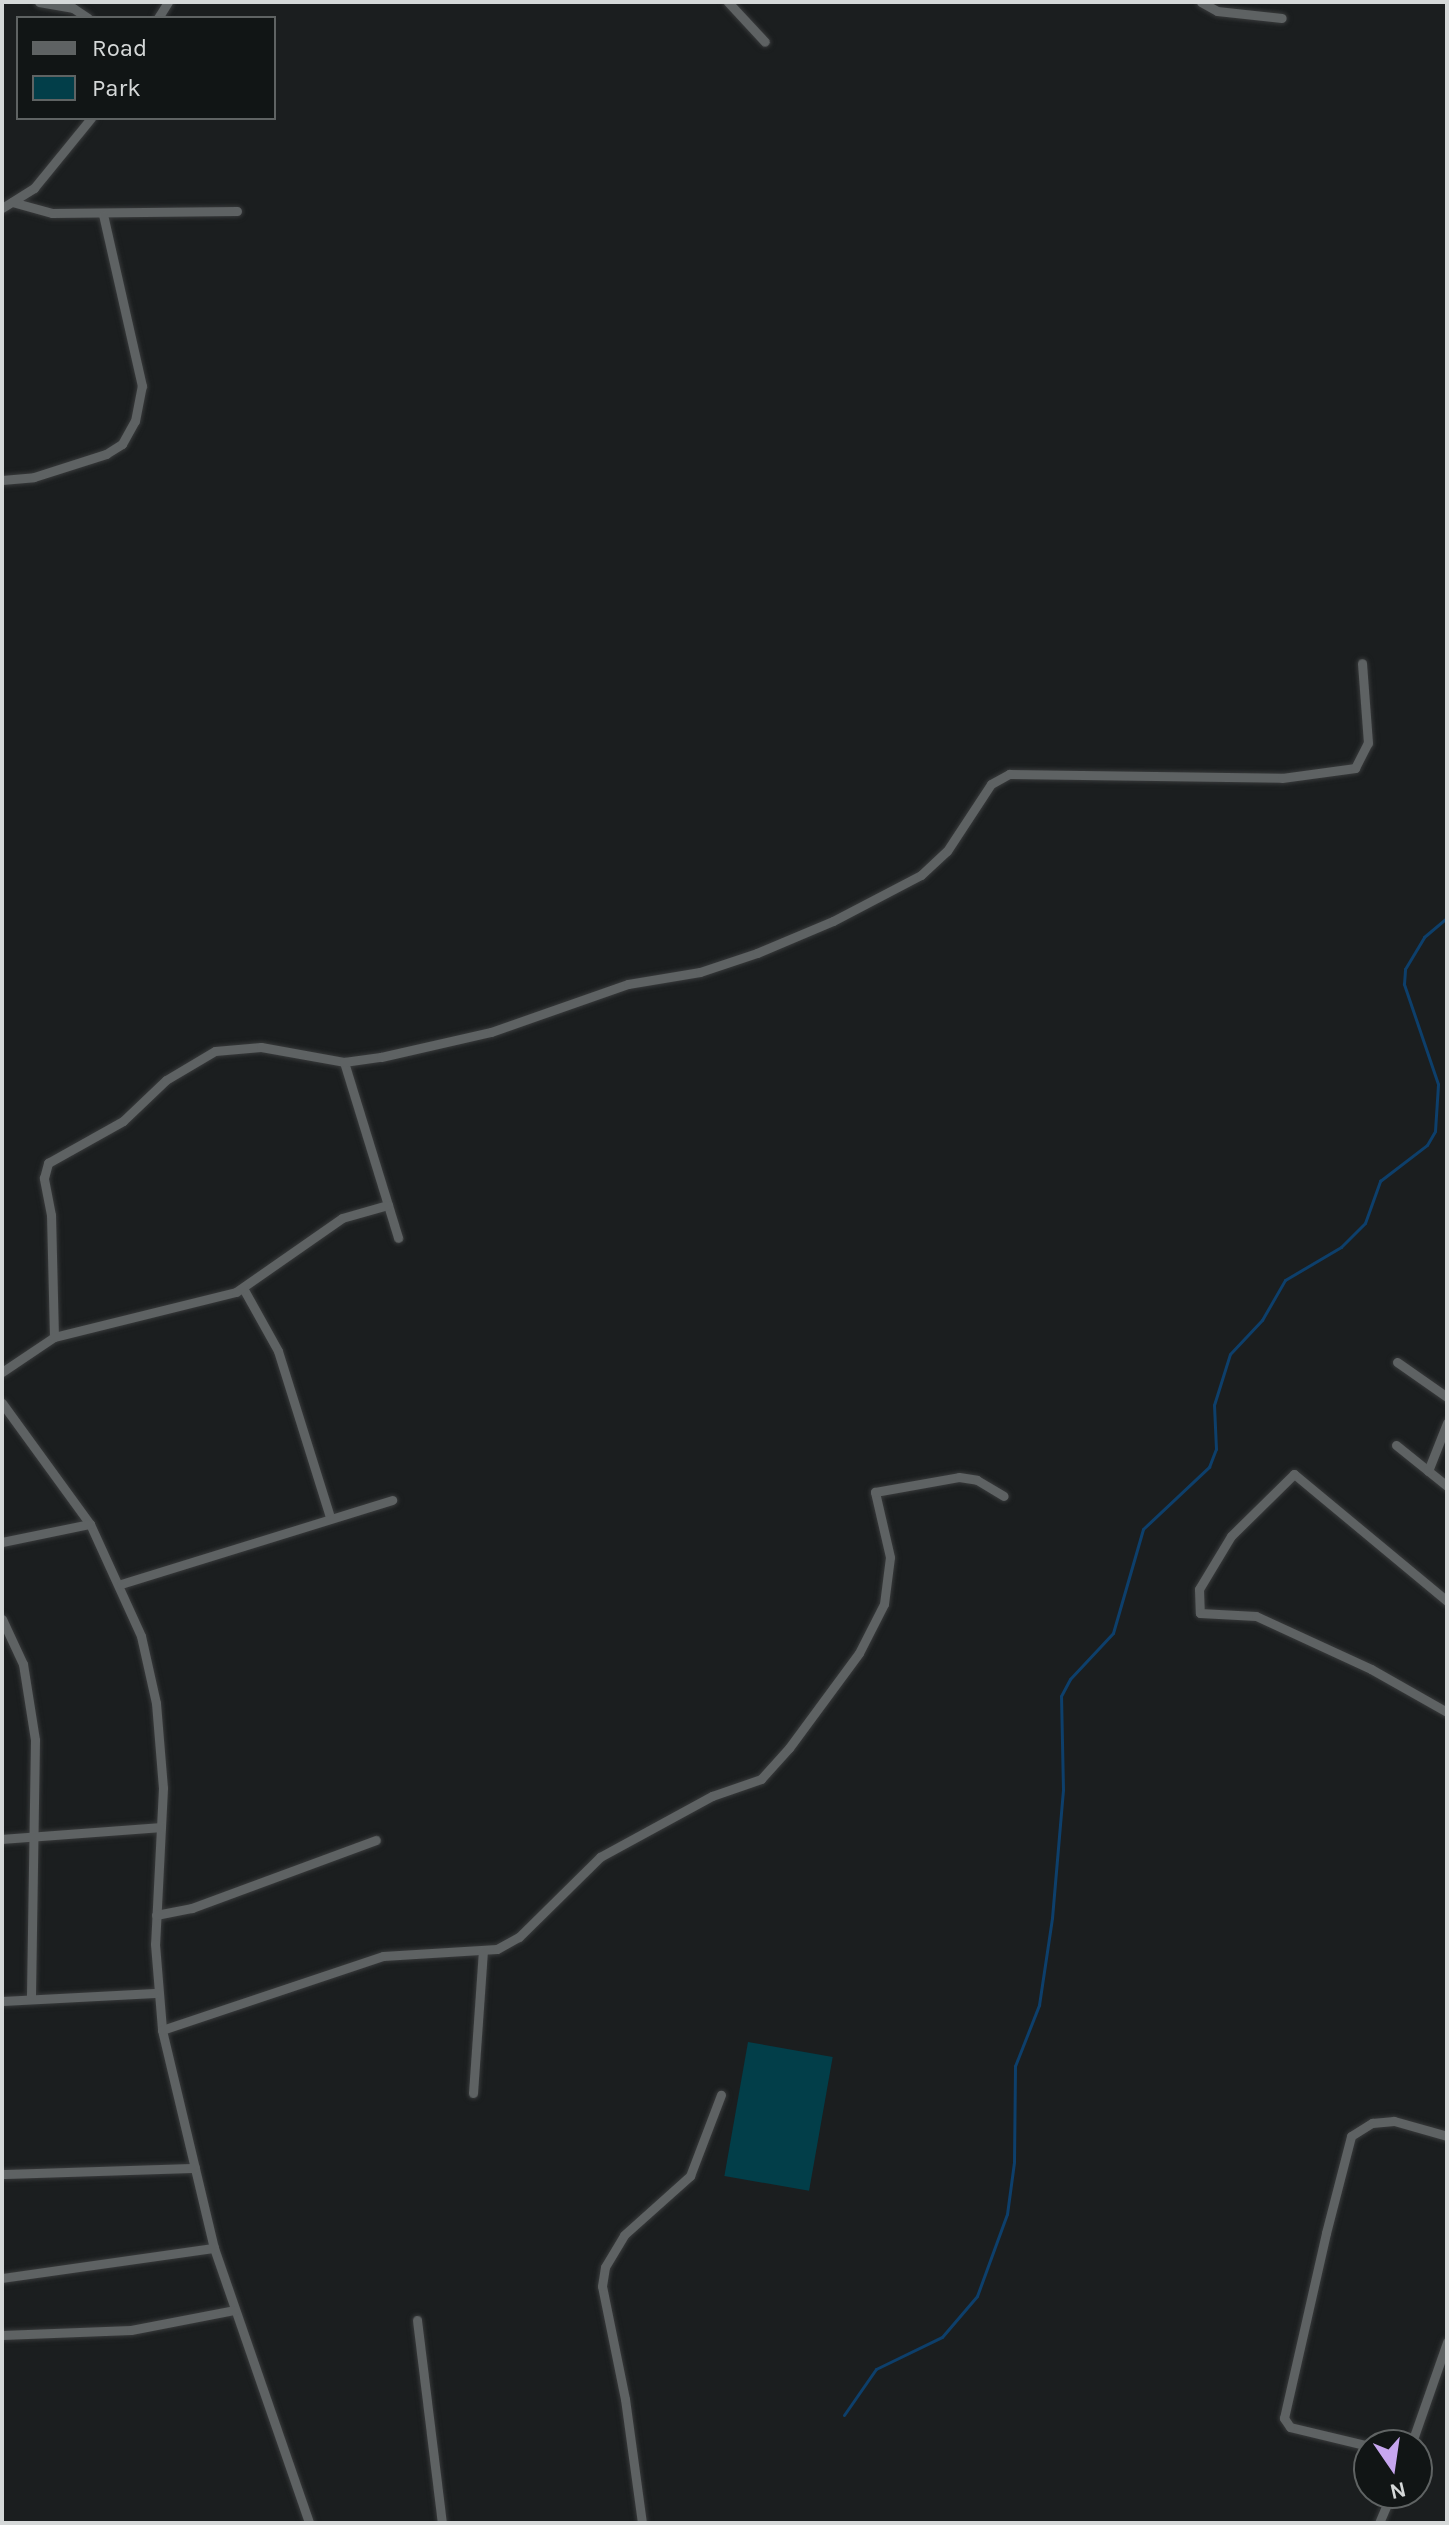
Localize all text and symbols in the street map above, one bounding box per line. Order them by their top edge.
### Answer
legend [16,16,276,120]
text: Road [92,34,147,62]
text: Park [92,74,141,102]
north arrow [1353,2429,1433,2509]
text: N [1387,2476,1409,2505]

